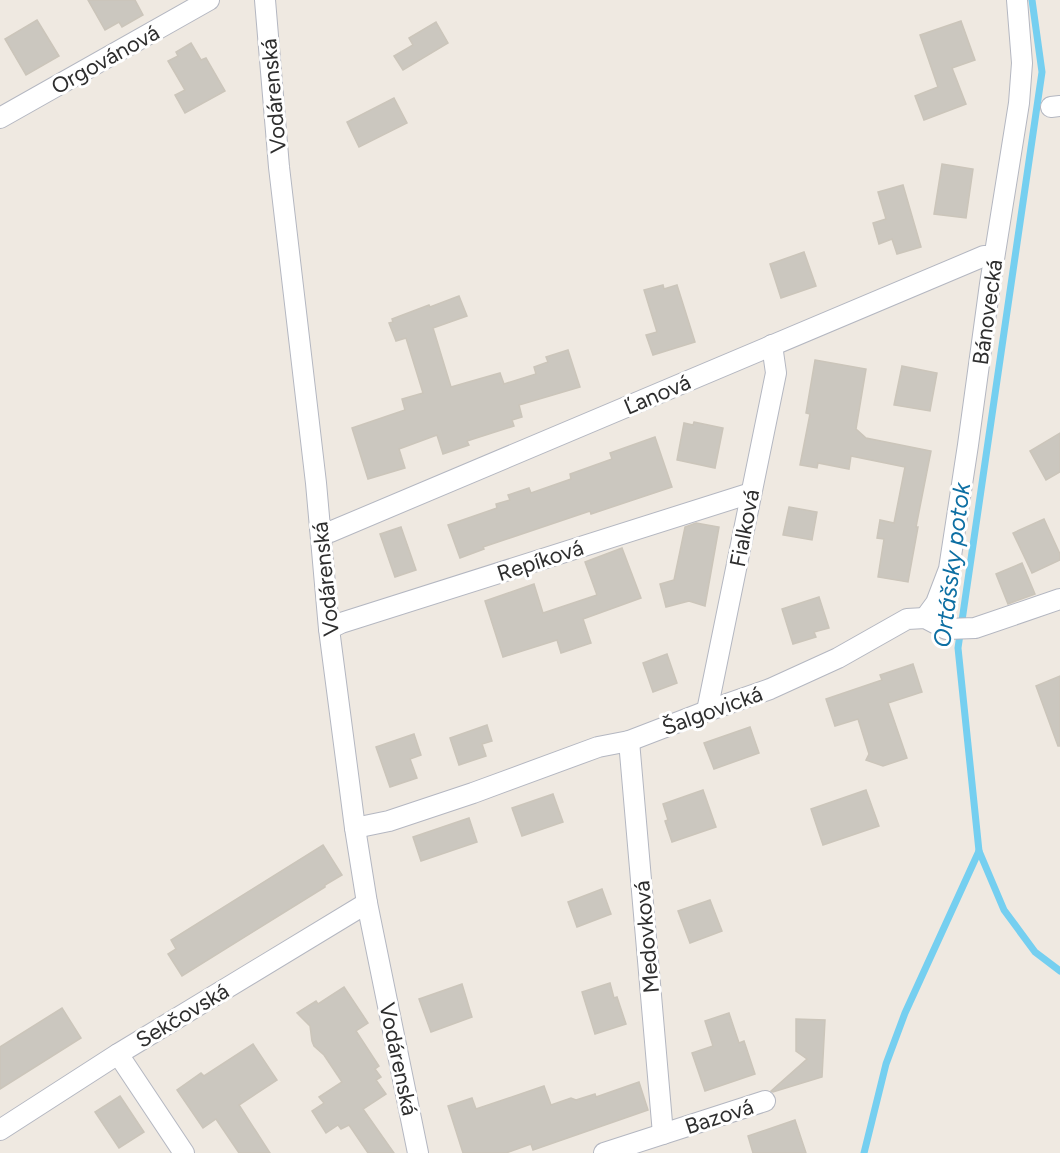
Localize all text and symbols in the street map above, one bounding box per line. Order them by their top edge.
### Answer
street label: Orgovánová [46,19,164,100]
street label: Vodárenská [255,38,292,154]
street label: Bánovecká [967,258,1008,366]
street label: Ľanová [620,368,695,421]
water label: Ortášsky potok [927,480,976,649]
street label: Fialková [724,487,765,569]
street label: Vodárenská [306,520,345,637]
street label: Repíková [494,534,587,587]
street label: Šalgovická [658,680,766,741]
street label: Medovková [628,880,665,994]
street label: Sekčovská [131,977,234,1054]
street label: Vodárenská [373,1000,424,1118]
street label: Bazová [682,1093,757,1140]

